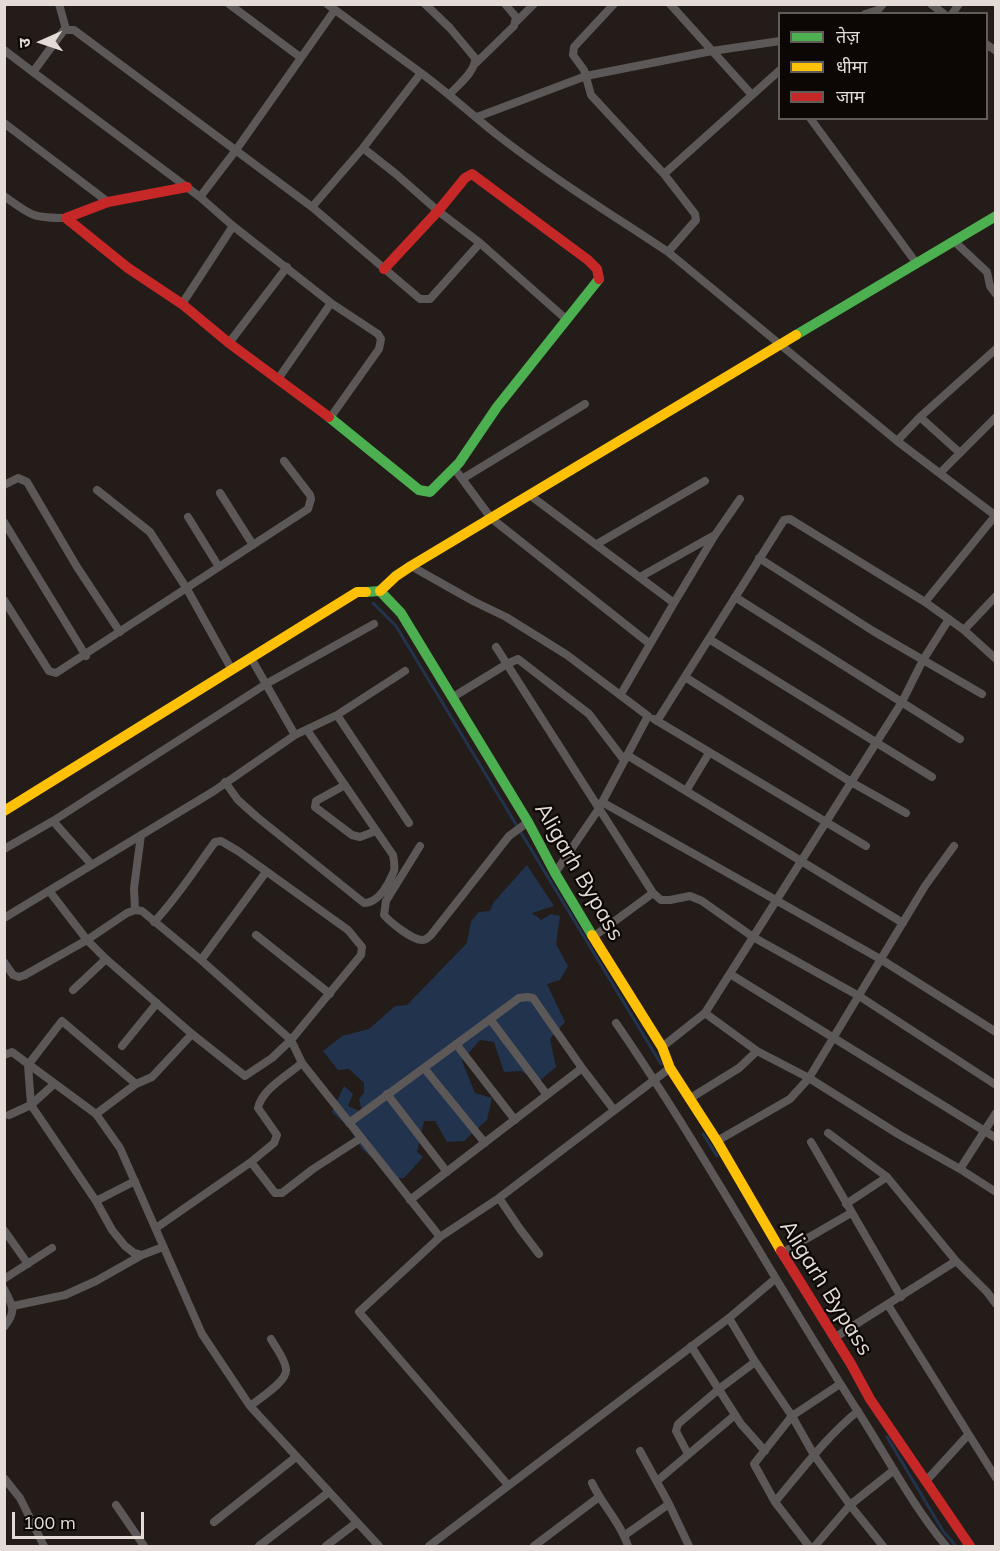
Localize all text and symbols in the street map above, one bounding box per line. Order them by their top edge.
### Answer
north arrow [12,12,72,72]
legend [778,12,988,120]
text: तेज़ [836,25,860,48]
text: उ [14,38,34,48]
text: धीमा [836,55,867,78]
text: जाम [836,85,865,108]
street label: Aligarh Bypass [529,798,629,946]
street label: Aligarh Bypass [774,1215,878,1361]
scale bar [15,1500,147,1538]
text: 100 m [23,1511,76,1534]

